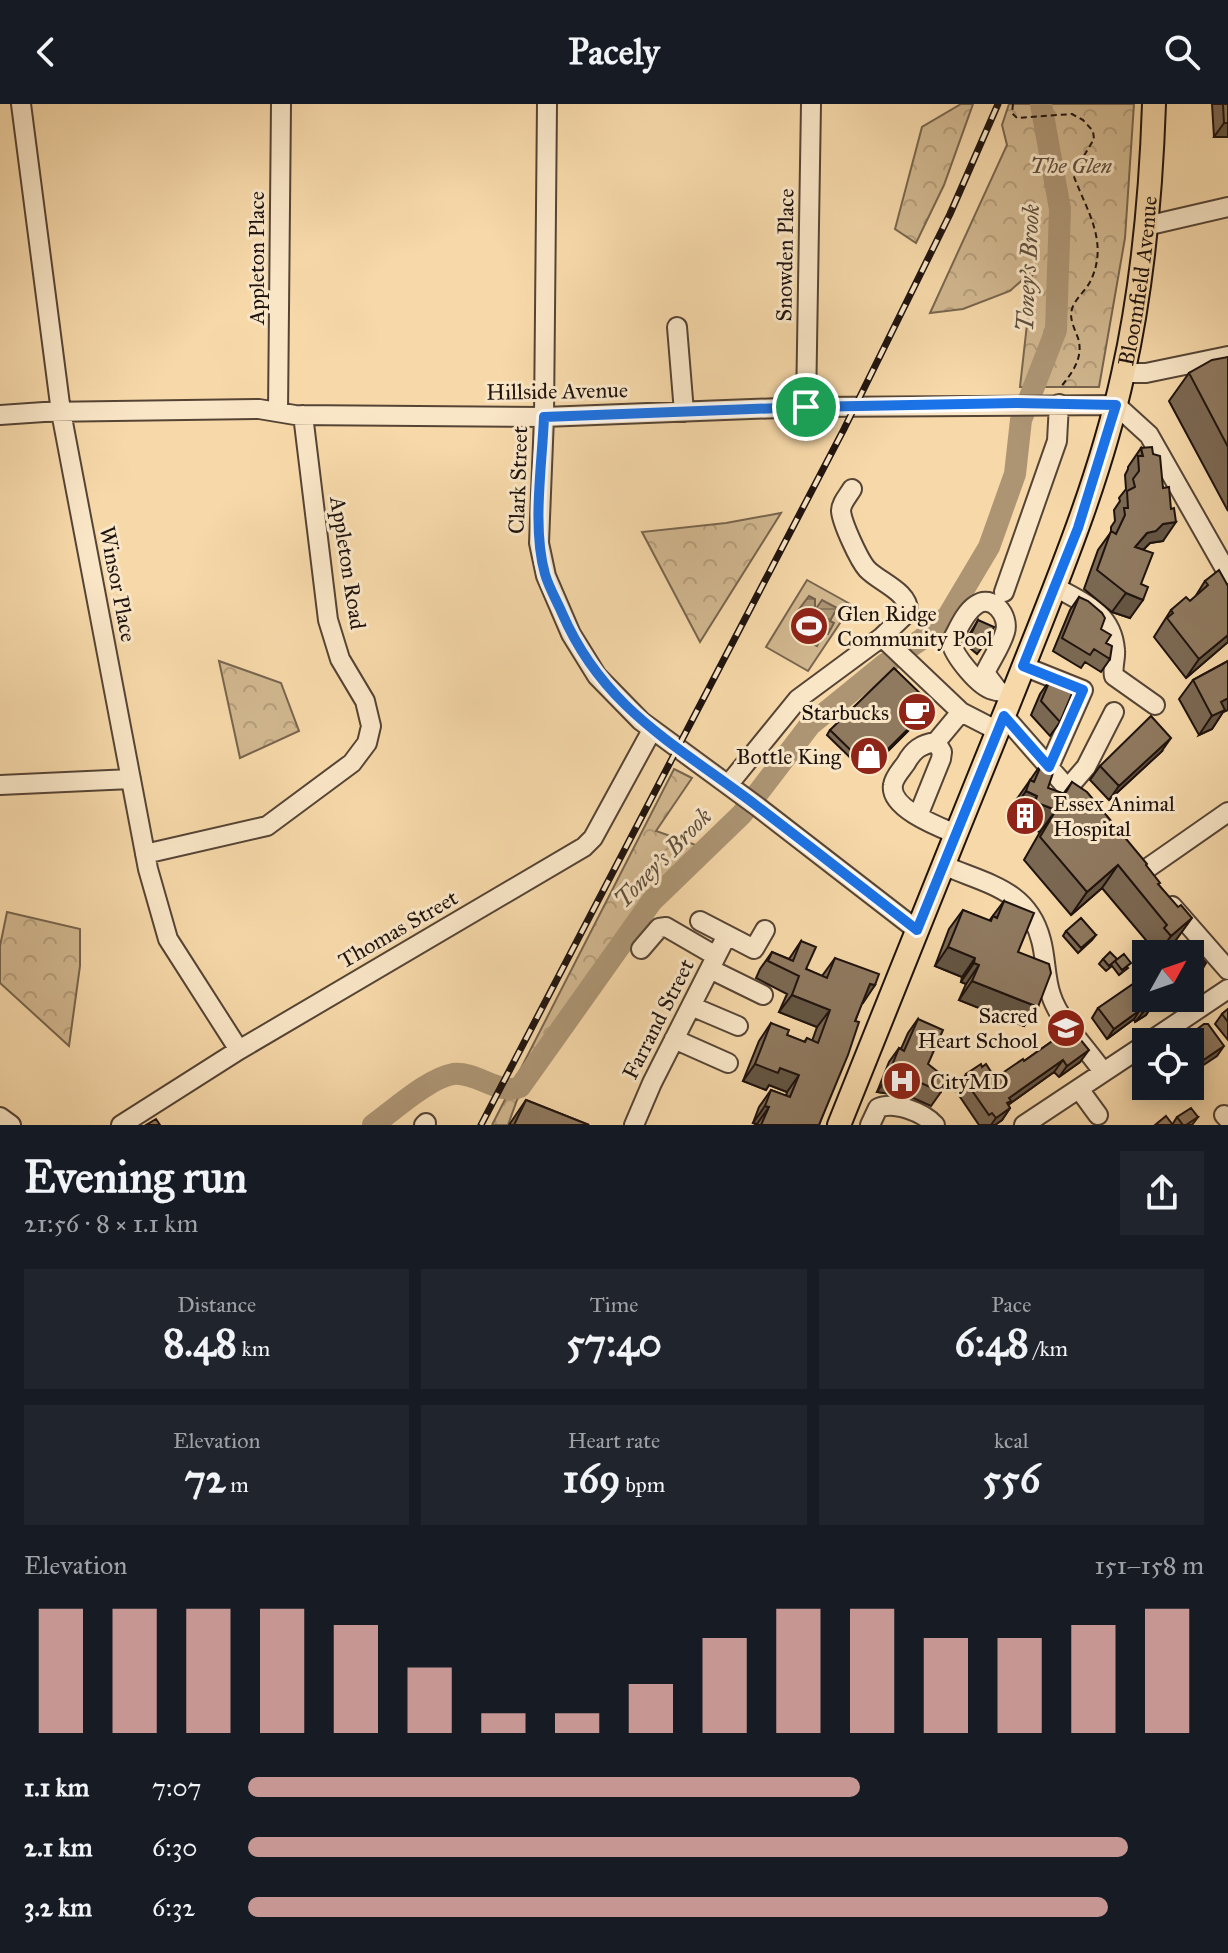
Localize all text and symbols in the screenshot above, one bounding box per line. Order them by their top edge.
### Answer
icon: back [24,30,68,74]
text: Pacely [568,30,660,74]
icon: search [1160,30,1204,74]
park label: The Glen [1030,152,1112,179]
street label: Snowden Place [770,188,800,322]
street label: Appleton Place [243,191,270,326]
street label: Bloomfield Avenue [1112,195,1162,368]
water label: Toney's Brook [1010,203,1046,332]
pin [772,373,840,441]
street label: Hillside Avenue [486,376,628,406]
icon: arrive [784,385,828,429]
street label: Clark Street [503,425,533,534]
street label: Appleton Road [324,494,372,631]
street label: Winsor Place [94,524,142,644]
place label: Glen Ridge Community Pool [837,600,993,652]
sports icon: Glen Ridge Community Pool [788,605,830,647]
cafe icon: Starbucks [896,691,938,733]
place label: Starbucks [801,699,889,726]
shop icon: Bottle King [848,735,890,777]
place label: Bottle King [736,743,842,770]
place label: Essex Animal Hospital [1053,790,1175,842]
building icon: Essex Animal Hospital [1004,795,1046,837]
water label: Toney's Brook [608,801,718,914]
street label: Thomas Street [333,884,463,974]
north arrow [1132,940,1204,1012]
map controls [1132,940,1204,1100]
street label: Farrand Street [616,954,700,1084]
place label: Sacred Heart School [918,1002,1038,1054]
school or university icon: Sacred Heart School [1045,1007,1087,1049]
button: locate [1132,1028,1204,1100]
hospital icon: CityMD [881,1060,923,1102]
place label: CityMD [930,1068,1009,1095]
text: Evening run [24,1150,247,1204]
button: share [1120,1151,1204,1235]
text: 21:56 · 8 × 1.1 km [24,1207,198,1239]
text: Distance [177,1291,256,1318]
text: Time [590,1291,638,1318]
text: Pace [991,1291,1031,1318]
text: 8.48 [163,1318,237,1367]
text: 57:40 [566,1318,662,1367]
text: 6:48 [955,1318,1029,1367]
text: km [237,1335,270,1362]
text: /km [1029,1335,1068,1362]
text: Elevation [173,1427,260,1454]
text: Heart rate [568,1427,660,1454]
text: kcal [994,1427,1029,1454]
text: 72 [185,1454,226,1503]
text: 169 [563,1454,620,1503]
text: 556 [982,1454,1040,1503]
text: m [226,1471,249,1498]
text: bpm [620,1471,665,1498]
text: Elevation [24,1549,127,1581]
text: 151–158 m [1095,1549,1204,1581]
text: 1.1 km [24,1771,89,1803]
text: 7:07 [152,1771,201,1803]
text: 2.1 km [24,1831,93,1863]
text: 6:30 [152,1831,197,1863]
text: 3.2 km [24,1891,92,1923]
text: 6:32 [152,1891,195,1923]

